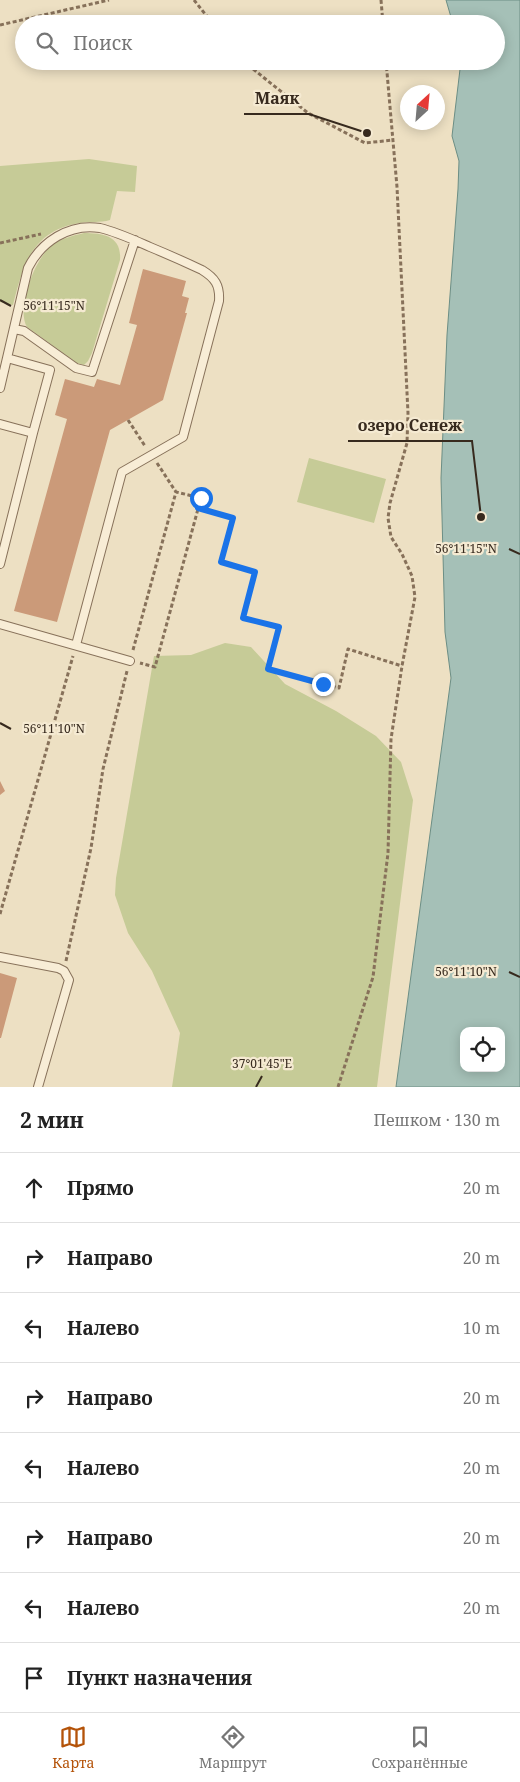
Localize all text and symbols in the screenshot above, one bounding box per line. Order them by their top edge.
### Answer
search box [15,15,505,70]
icon: search [33,29,61,57]
text: Поиск [73,30,132,56]
callout: Маяк [244,83,309,114]
north arrow [400,85,445,130]
text: Маяк [255,87,299,109]
text: 56°11'15"N [23,297,85,314]
callout: озеро Сенеж [348,410,472,441]
text: озеро Сенеж [358,414,463,436]
route start [190,487,213,510]
text: 56°11'15"N [435,540,497,557]
route end [312,673,335,696]
text: 56°11'10"N [23,720,85,737]
text: 56°11'10"N [435,963,497,980]
map controls [460,1027,505,1072]
button: locate [460,1027,505,1072]
text: 37°01'45"E [232,1055,292,1072]
text: 2 мин [20,1106,84,1134]
text: Пешком · 130 m [373,1109,500,1131]
icon: ahead [20,1174,48,1202]
text: Прямо [67,1175,134,1201]
text: 20 m [463,1177,500,1199]
icon: right [20,1244,48,1272]
text: Направо [67,1245,153,1271]
text: 20 m [463,1247,500,1269]
icon: left [20,1314,48,1342]
text: Налево [67,1315,139,1341]
text: 10 m [463,1317,500,1339]
icon: right [20,1384,48,1412]
text: Направо [67,1385,153,1411]
text: 20 m [463,1387,500,1409]
icon: left [20,1454,48,1482]
text: Налево [67,1455,139,1481]
text: 20 m [463,1457,500,1479]
icon: right [20,1524,48,1552]
text: Направо [67,1525,153,1551]
text: 20 m [463,1527,500,1549]
icon: left [20,1594,48,1622]
text: Налево [67,1595,139,1621]
text: 20 m [463,1597,500,1619]
icon: arrive [20,1664,48,1692]
text: Пункт назначения [67,1665,252,1691]
tab: Карта [52,1723,94,1772]
tab: Маршрут [199,1723,267,1772]
tab: Сохранённые [371,1723,468,1772]

